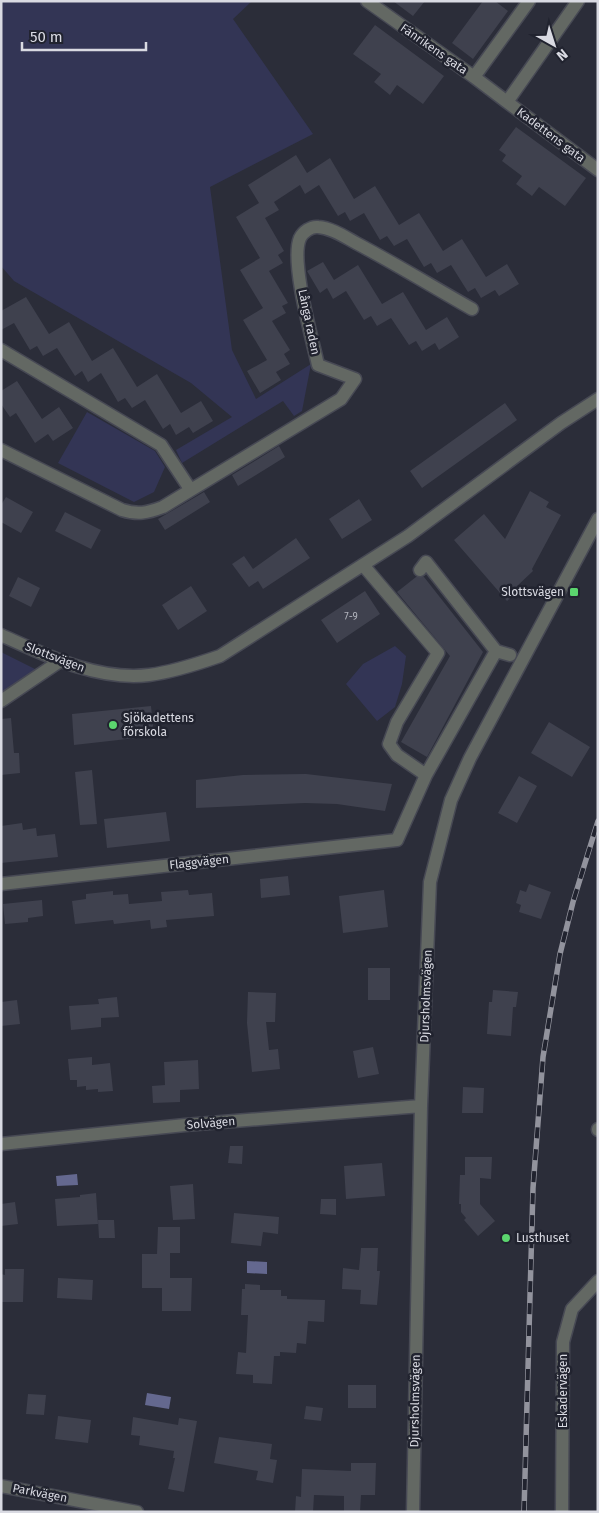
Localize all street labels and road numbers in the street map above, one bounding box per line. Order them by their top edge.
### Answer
street label: Fänrikens gata [398,21,470,77]
street label: Kadettens gata [514,105,588,165]
street label: Långa raden [295,288,323,356]
street label: Slottsvägen [23,639,87,675]
street label: Flaggvägen [169,852,229,872]
street label: Djursholmsvägen [417,949,435,1043]
street label: Solvägen [186,1114,236,1132]
street label: Djursholmsvägen [407,1354,423,1448]
street label: Eskadervägen [556,1354,570,1428]
street label: Parkvägen [11,1481,69,1505]

